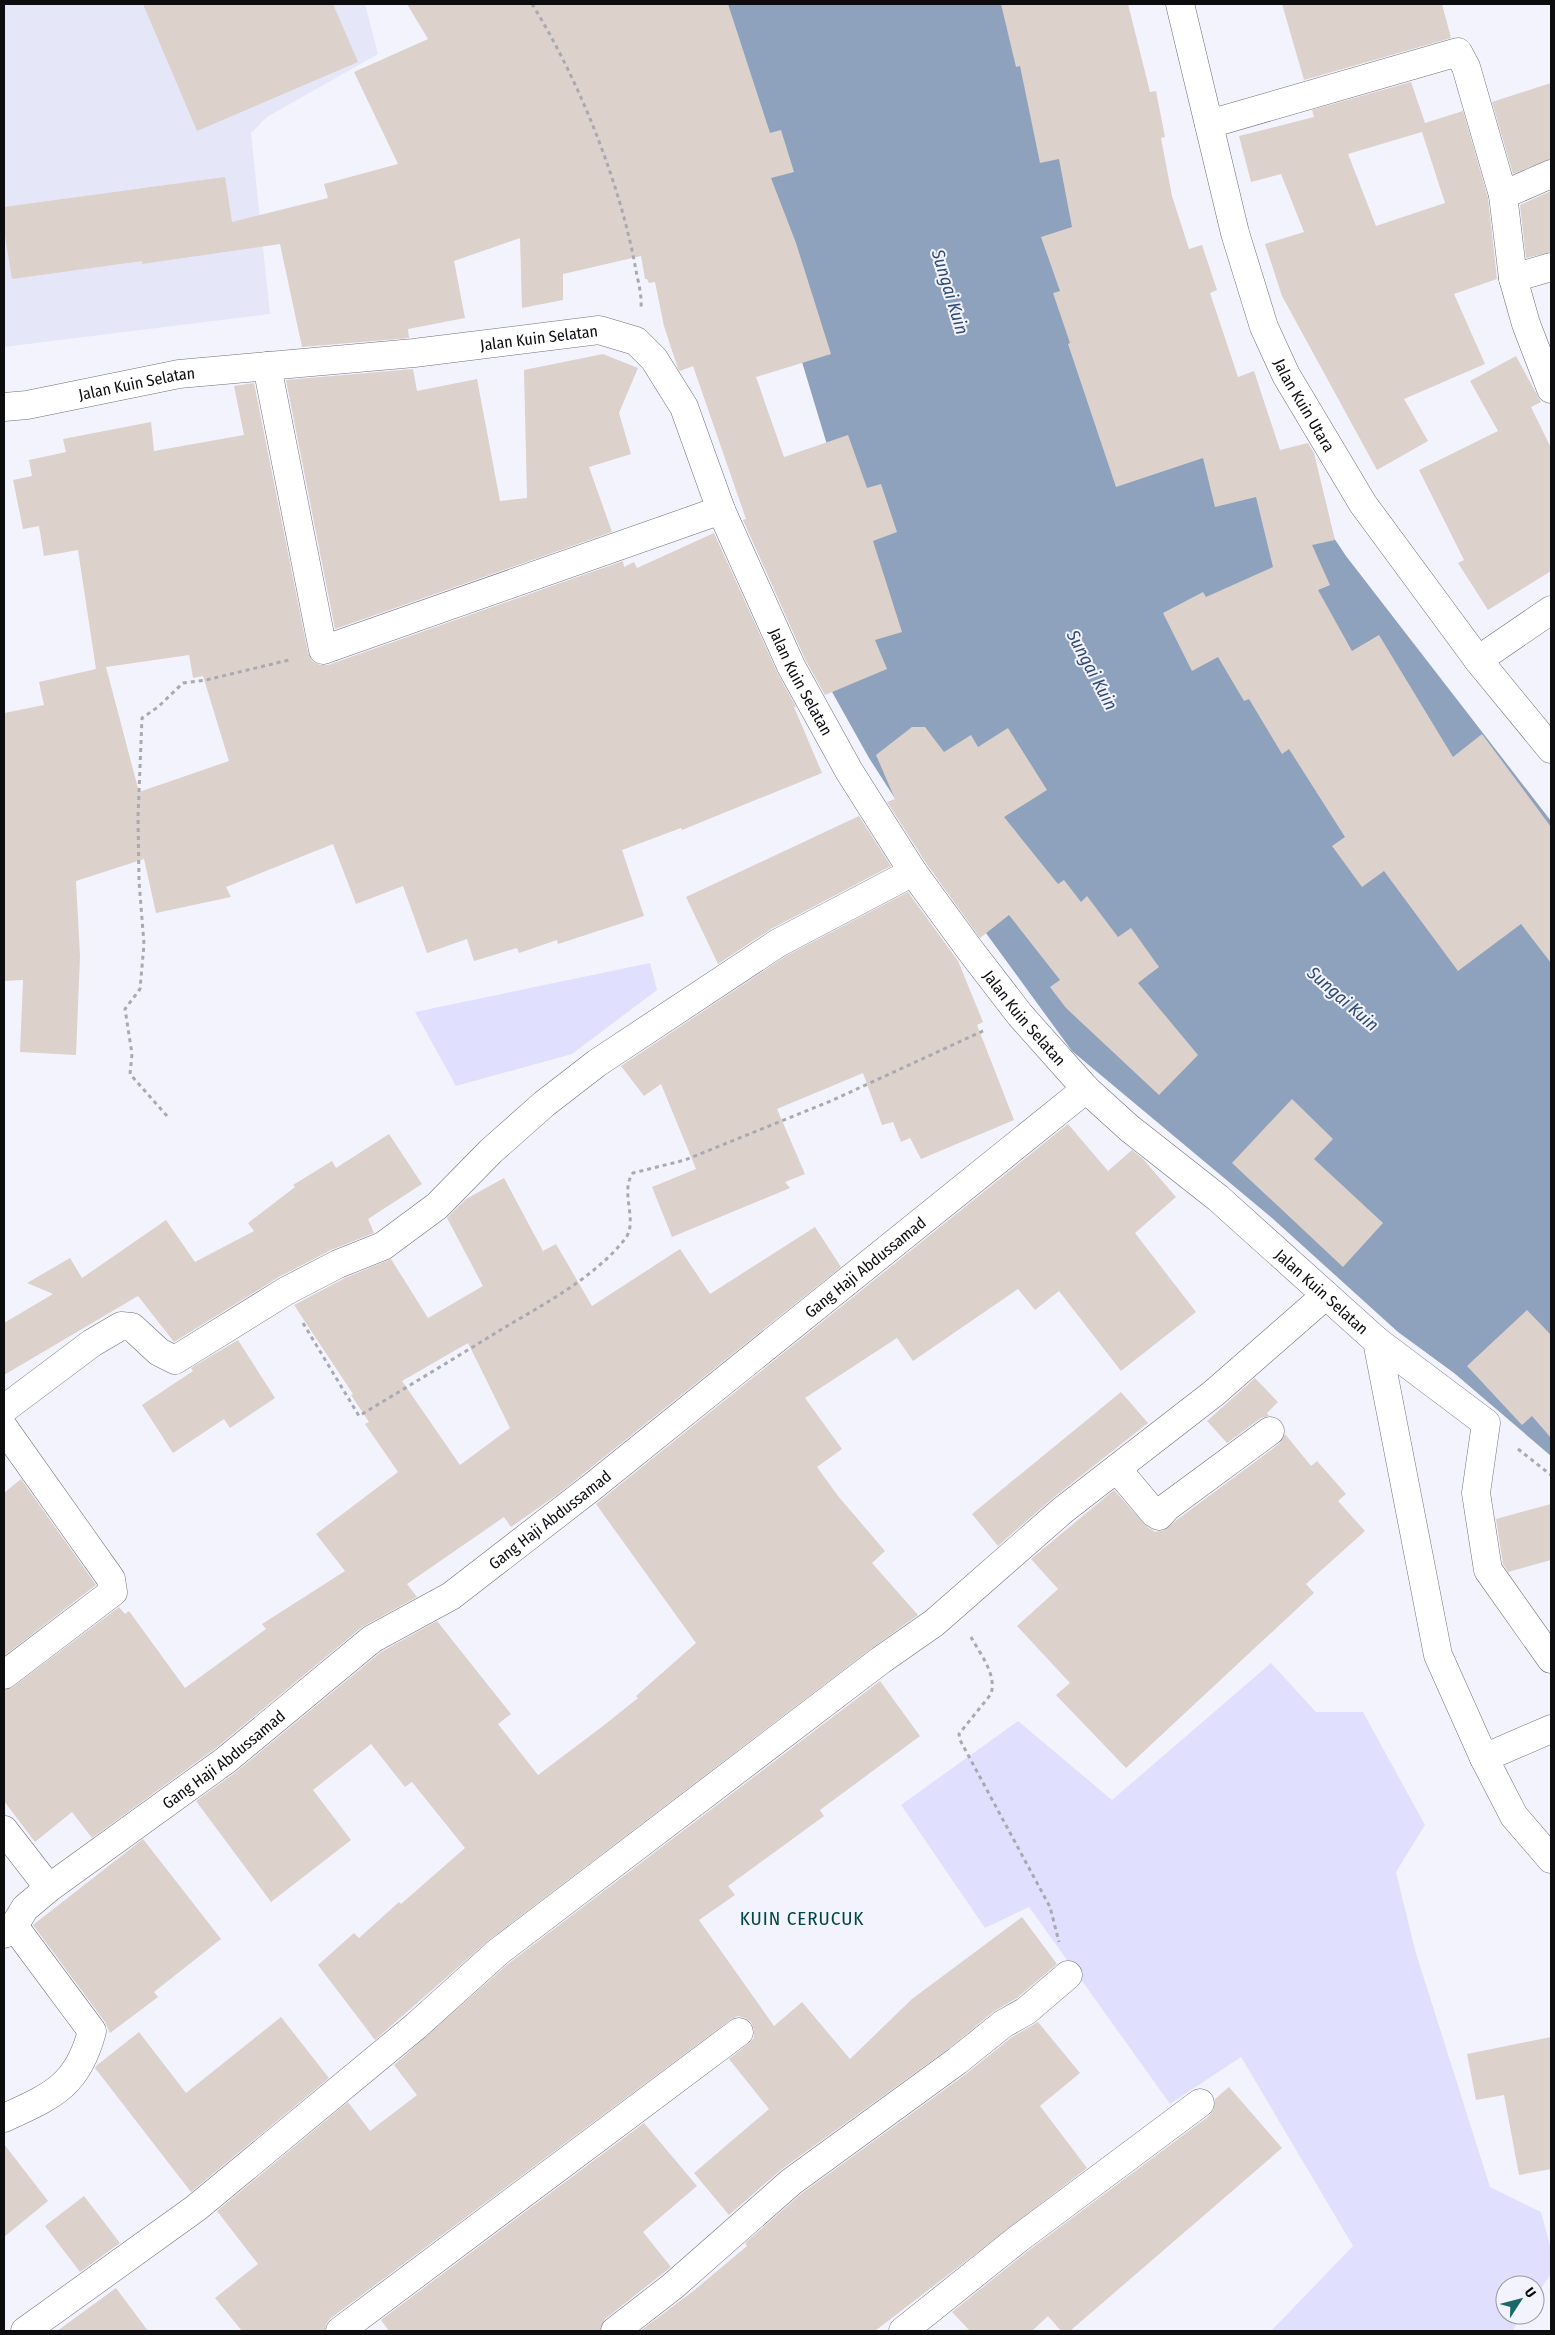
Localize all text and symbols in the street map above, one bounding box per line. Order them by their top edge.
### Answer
water label: Sungai Kuin [926,246,973,337]
street label: Jalan Kuin Selatan [479,321,599,355]
street label: Jalan Kuin Utara [1270,356,1339,455]
street label: Jalan Kuin Selatan [77,364,196,404]
street label: Jalan Kuin Selatan [765,625,836,739]
water label: Sungai Kuin [1061,625,1122,714]
water label: Sungai Kuin [1302,961,1383,1036]
street label: Jalan Kuin Selatan [979,967,1070,1070]
street label: Gang Haji Abdussamad [801,1213,930,1322]
street label: Jalan Kuin Selatan [1271,1245,1372,1339]
street label: Gang Haji Abdussamad [485,1466,615,1573]
street label: Gang Haji Abdussamad [159,1706,289,1813]
district label: KUIN CERUCUK [740,1907,864,1930]
north arrow [1495,2275,1545,2325]
text: U [1521,2284,1539,2301]

